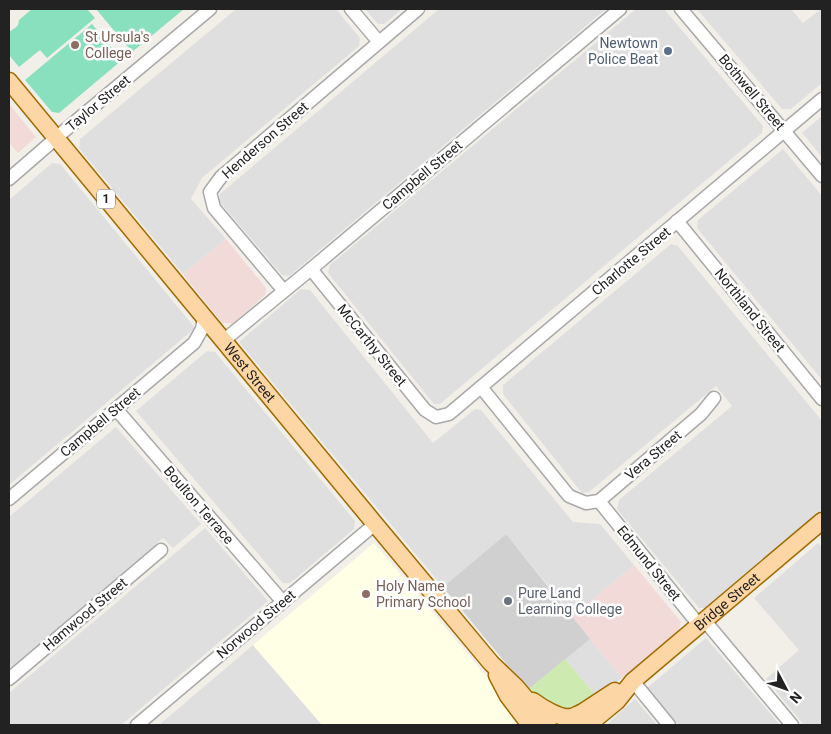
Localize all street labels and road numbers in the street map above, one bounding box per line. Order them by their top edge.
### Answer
street label: Bothwell Street [716,51,789,134]
street label: Taylor Street [63,71,133,134]
street label: Henderson Street [219,98,312,182]
street label: Campbell Street [379,137,466,213]
road number: 1 [97,190,115,208]
street label: Charlotte Street [588,223,674,298]
street label: Northland Street [712,265,789,355]
street label: McCarthy Street [334,301,410,389]
street label: West Street [221,340,279,406]
street label: Campbell Street [57,384,144,460]
street label: Vera Street [622,427,685,483]
street label: Boulton Terrace [161,463,237,547]
street label: Edmund Street [614,522,684,604]
street label: Bridge Street [691,569,763,634]
street label: Hamwood Street [40,574,131,654]
street label: Norwood Street [213,586,299,662]

